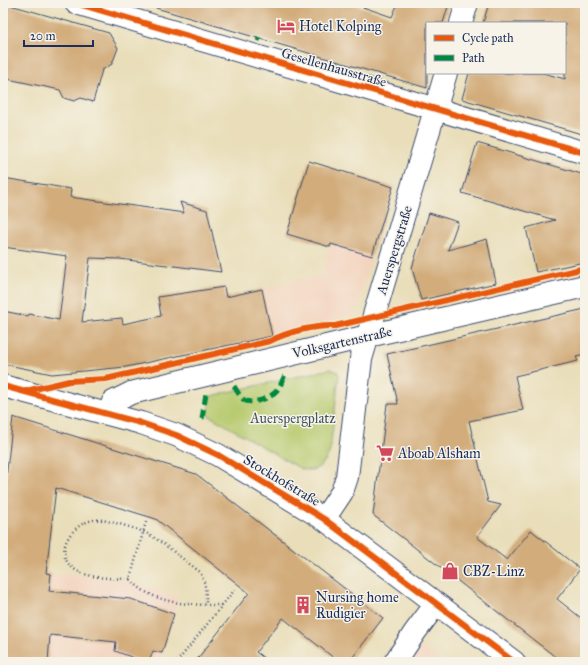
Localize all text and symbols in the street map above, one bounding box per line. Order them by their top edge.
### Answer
hotel icon: Hotel Kolping [276,16,296,36]
place label: Hotel Kolping [299,18,382,35]
scale bar [24,22,93,48]
legend [426,22,566,74]
text: 20 m [30,29,56,43]
text: Cycle path [462,31,514,45]
street label: Gesellenhausstraße [279,44,389,91]
text: Path [462,51,485,65]
street label: Auerspergstraße [373,204,416,298]
street label: Volksgartenstraße [290,323,394,362]
park label: Auerspergplatz [249,410,336,427]
supermarket icon: Aboab Alsham [375,443,395,463]
place label: Aboab Alsham [397,445,481,462]
street label: Stockhofstraße [240,451,323,510]
shop icon: CBZ-Linz [440,561,460,581]
place label: CBZ-Linz [463,563,525,580]
place label: Nursing home Rudigier [316,589,399,622]
building icon: Nursing home Rudigier [293,595,313,615]

